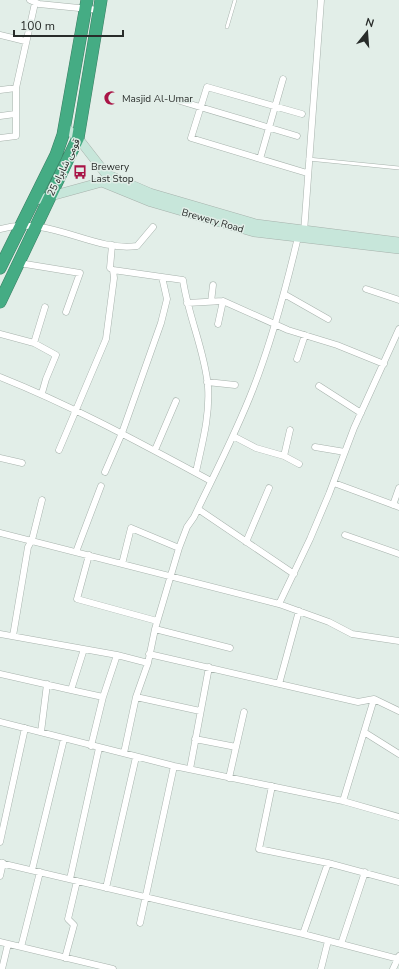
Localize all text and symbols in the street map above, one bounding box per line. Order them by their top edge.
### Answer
scale bar [14,12,123,38]
north arrow [347,12,387,52]
text: N [364,15,376,31]
text: 100 m [20,18,55,34]
mosque icon: Masjid Al-Umar [103,90,119,106]
place label: Masjid Al-Umar [122,92,193,106]
street label: قومی شاہراہ 25 [44,136,84,199]
place label: Brewery Last Stop [91,160,134,186]
bus stop icon: Brewery Last Stop [72,164,88,180]
street label: Brewery Road [180,205,246,237]

